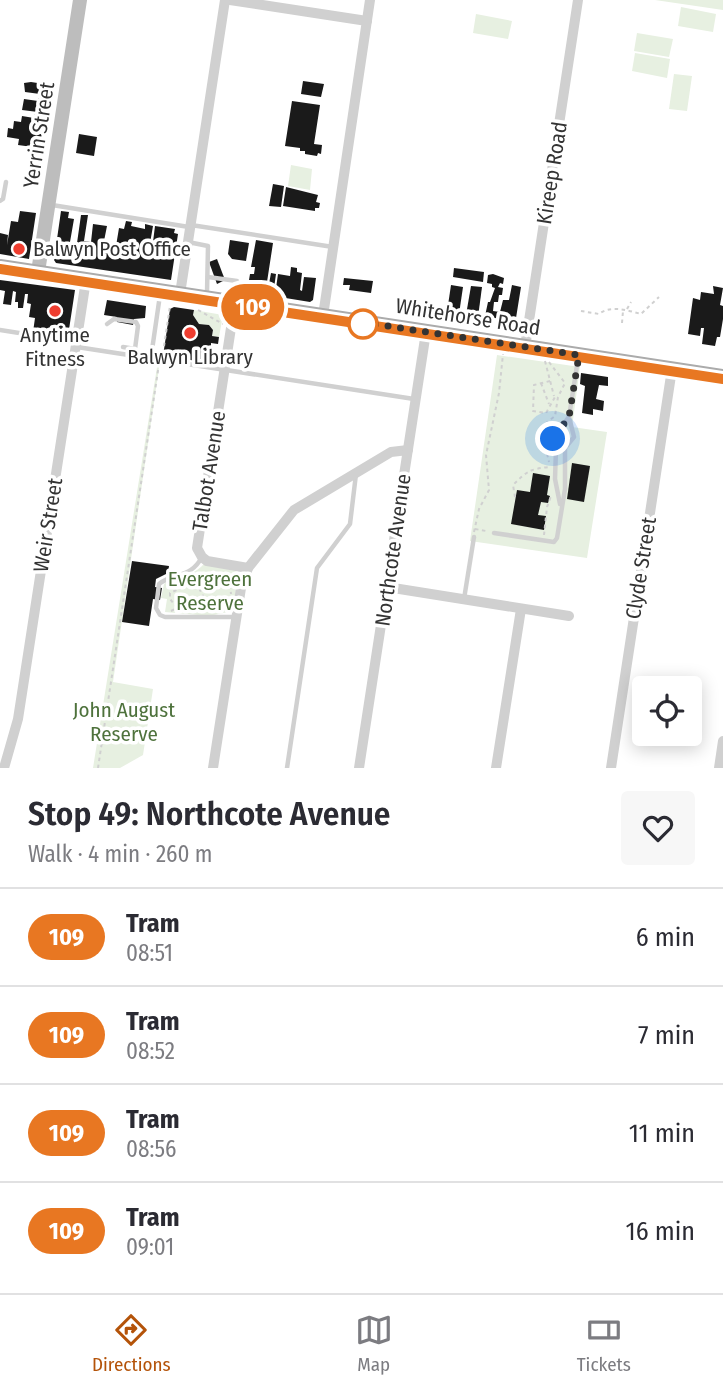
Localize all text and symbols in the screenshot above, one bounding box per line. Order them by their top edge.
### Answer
street label: Yerrin Street [18,80,60,190]
street label: Kireep Road [531,120,573,226]
place label: Balwyn Post Office [33,236,191,262]
marker: Balwyn Post Office [11,241,27,257]
line badge: 109 [213,284,293,330]
text: 109 [235,293,271,321]
street label: Whitehorse Road [394,293,542,341]
marker: Anytime Fitness [47,303,63,319]
unlabelled marker [348,309,378,339]
place label: Anytime Fitness [20,322,90,372]
marker: Balwyn Library [182,325,198,341]
place label: Balwyn Library [127,344,253,370]
street label: Talbot Avenue [187,409,231,533]
your location [535,421,570,456]
street label: Northcote Avenue [369,472,417,628]
street label: Weir Street [28,476,68,574]
street label: Clyde Street [620,515,662,621]
park label: Evergreen Reserve [168,566,252,616]
map controls [632,676,702,746]
button: locate [632,676,702,746]
park label: John August Reserve [73,697,175,747]
button: heart [621,791,695,865]
text: Stop 49: Northcote Avenue [28,794,390,834]
text: Walk · 4 min · 260 m [28,840,213,868]
text: Tram [126,908,179,939]
text: 6 min [636,922,695,953]
text: 109 [49,923,84,951]
text: 08:51 [126,939,173,967]
text: Tram [126,1006,179,1037]
text: 7 min [638,1020,695,1051]
text: 109 [49,1021,84,1049]
text: 08:52 [126,1037,175,1065]
text: Tram [126,1104,179,1135]
text: 11 min [629,1118,695,1149]
text: 109 [49,1119,84,1147]
text: 08:56 [126,1135,176,1163]
text: Tram [126,1202,179,1233]
text: 16 min [626,1216,695,1247]
text: 109 [49,1217,84,1245]
text: 09:01 [126,1233,174,1261]
tab: Directions [92,1311,171,1376]
tab: Map [355,1311,393,1376]
tab: Tickets [577,1311,631,1376]

